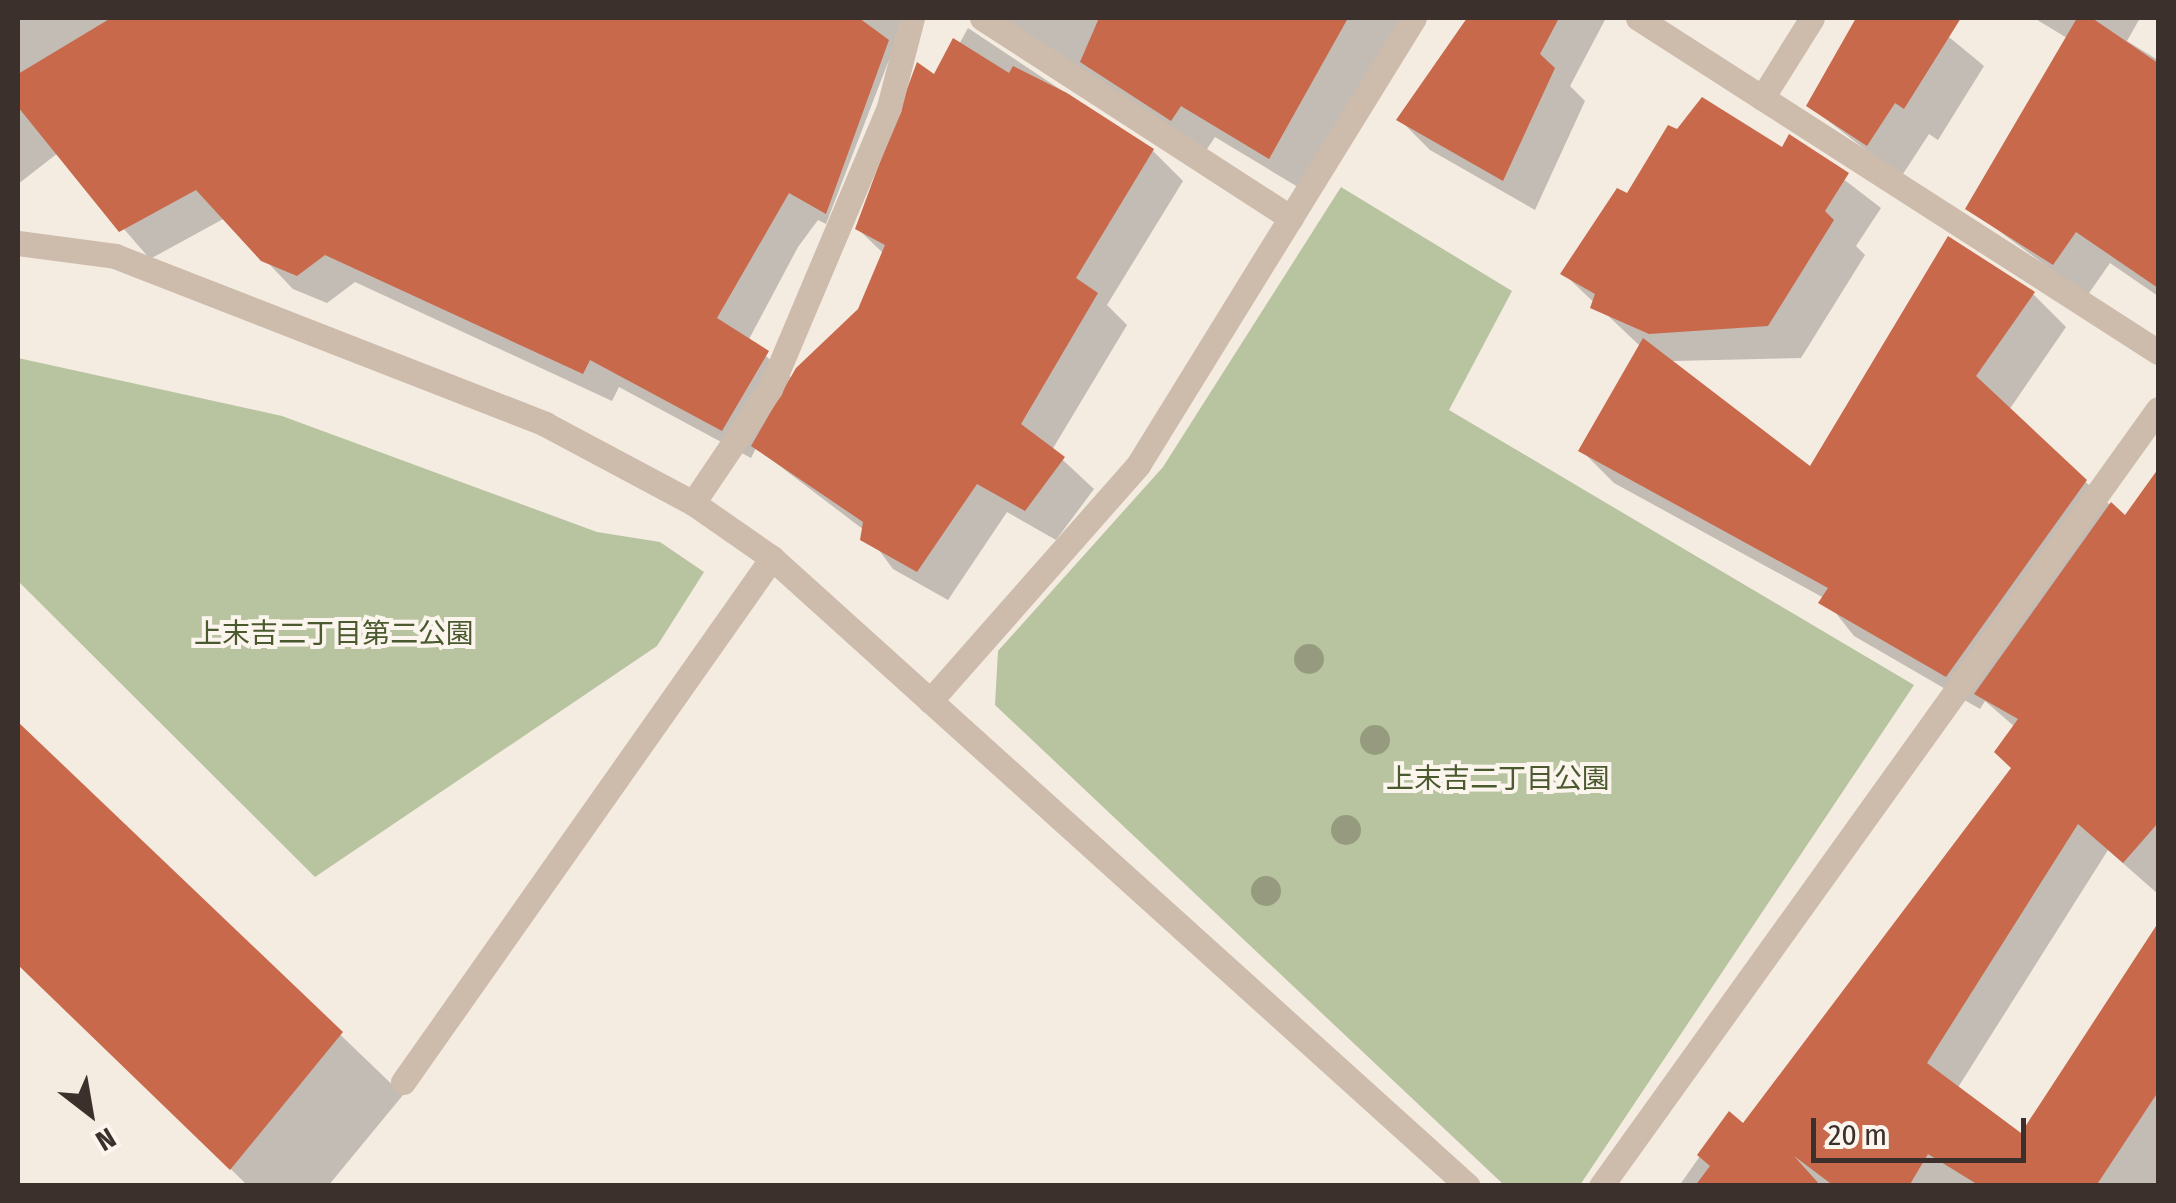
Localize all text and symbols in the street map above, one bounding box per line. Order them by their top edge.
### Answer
park label: 上末吉二丁目第二公園 [194,617,474,651]
park label: 上末吉二丁目公園 [1386,762,1610,796]
north arrow [40,1063,140,1163]
scale bar [1816,1098,2031,1160]
text: 20 m [1828,1117,1887,1153]
text: N [90,1121,121,1158]

